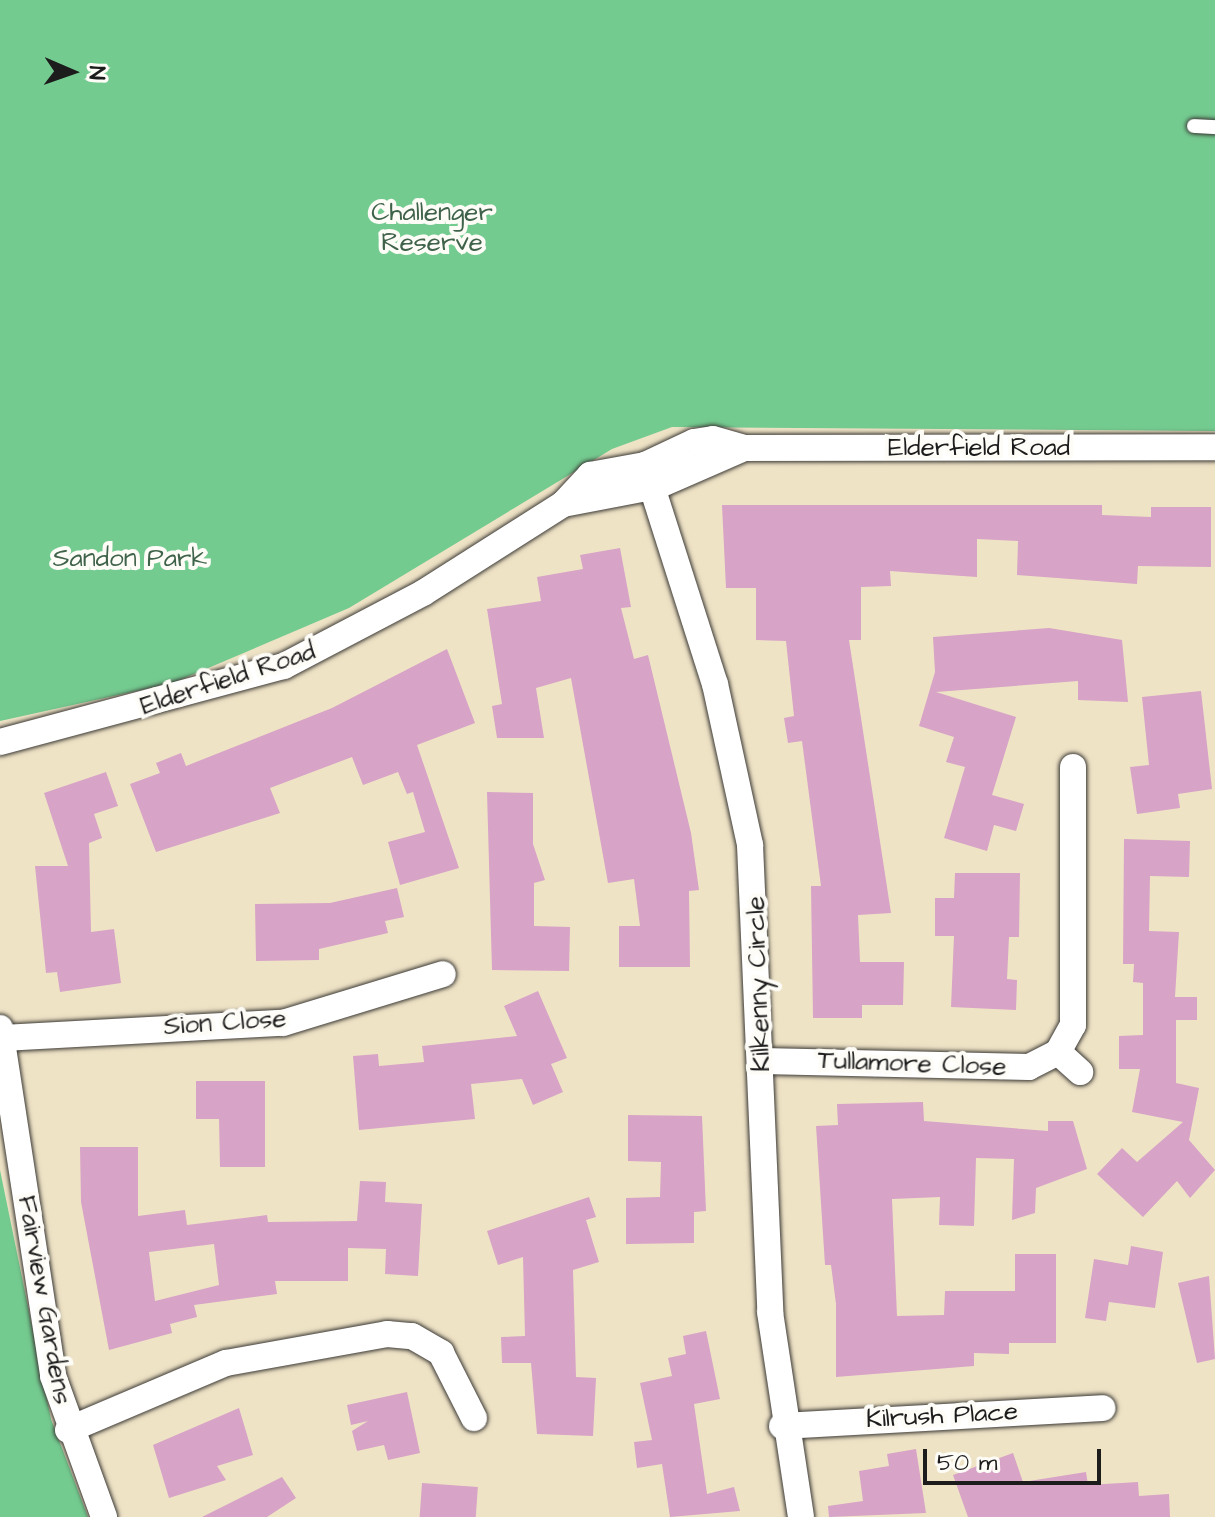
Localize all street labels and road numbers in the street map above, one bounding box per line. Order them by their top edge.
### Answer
street label: Elderfield Road [888,432,1070,464]
street label: Elderfield Road [137,636,319,722]
street label: Kilkenny Circle [740,896,778,1072]
street label: Sion Close [163,1003,287,1043]
street label: Tullamore Close [817,1045,1007,1083]
street label: Fairview Gardens [10,1193,78,1407]
street label: Kilrush Place [865,1396,1019,1436]

